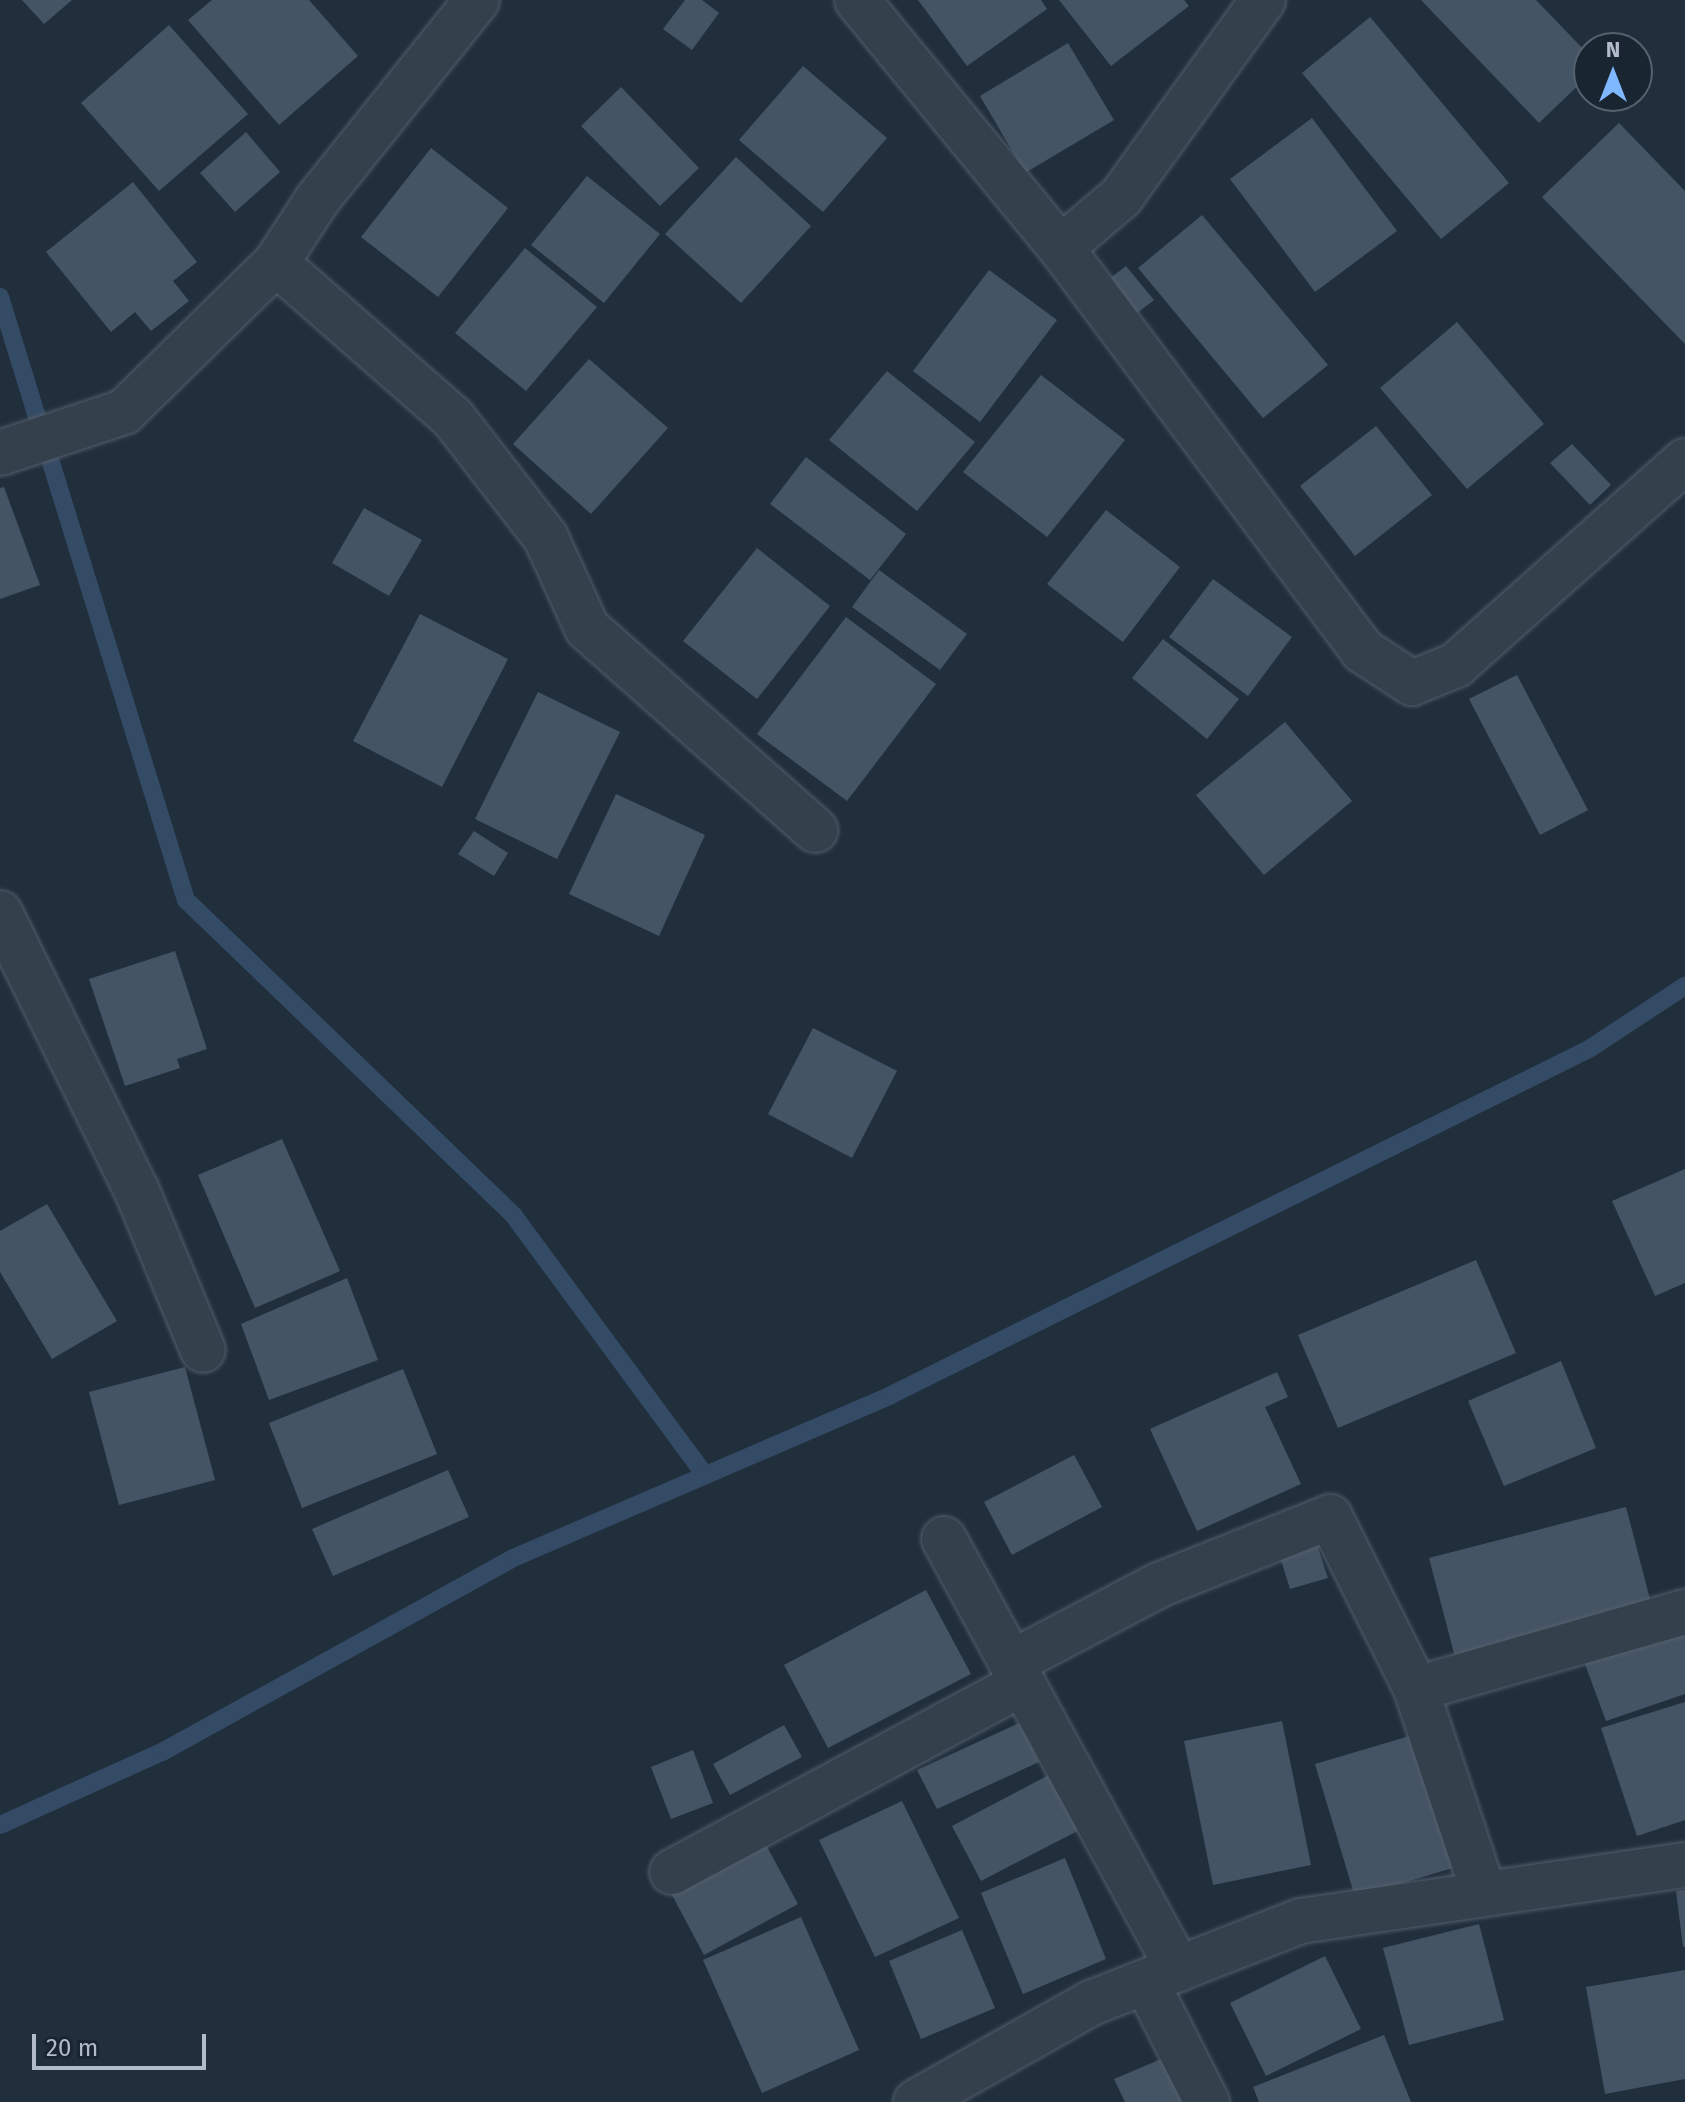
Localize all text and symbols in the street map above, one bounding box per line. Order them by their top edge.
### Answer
north arrow [1573,32,1653,112]
text: N [1606,36,1620,63]
scale bar [36,2018,210,2068]
text: 20 m [46,2034,98,2062]

